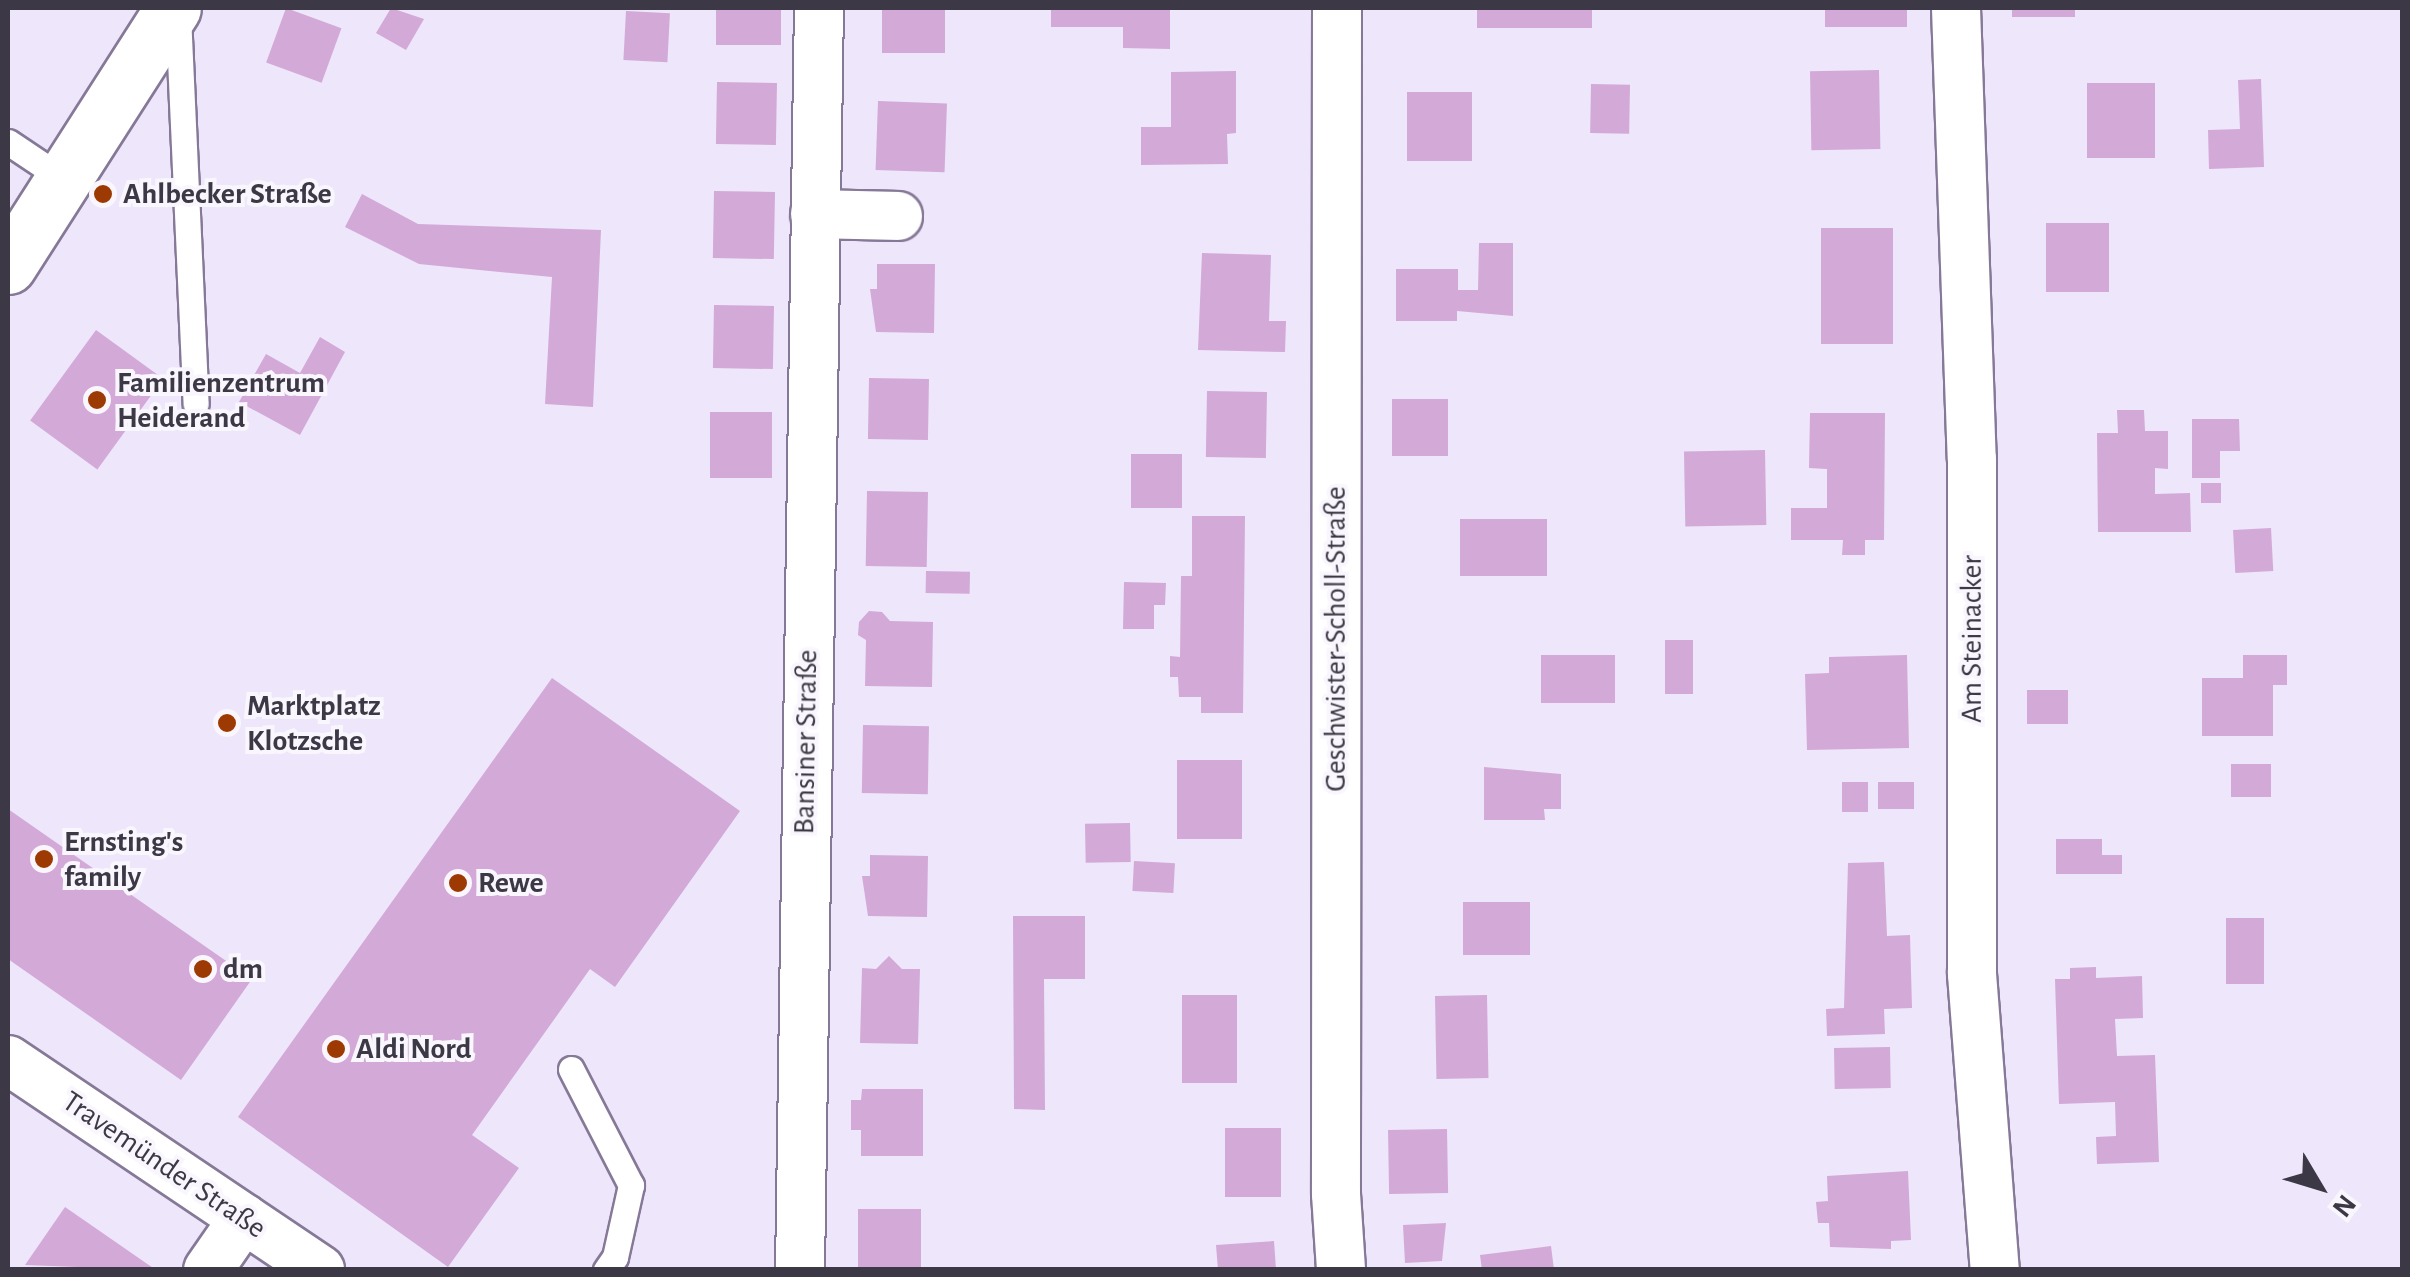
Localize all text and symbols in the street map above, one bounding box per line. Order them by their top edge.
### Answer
place label: Ahlbecker Straße [123,176,332,212]
marker: Ahlbecker Straße [92,183,114,205]
place label: Familienzentrum Heiderand [117,365,325,436]
marker: Familienzentrum Heiderand [86,389,108,411]
street label: Geschwister-Scholl-Straße [1318,486,1354,792]
street label: Am Steinacker [1954,555,1990,723]
street label: Bansiner Straße [786,649,826,835]
place label: Marktplatz Klotzsche [247,688,381,758]
marker: Marktplatz Klotzsche [216,712,238,734]
place label: Ernsting's family [64,824,183,894]
marker: Ernsting's family [33,848,55,870]
place label: Rewe [478,865,544,901]
marker: Rewe [447,872,469,894]
place label: dm [223,951,263,987]
marker: dm [192,958,214,980]
place label: Aldi Nord [356,1031,471,1067]
marker: Aldi Nord [325,1038,347,1060]
street label: Travemünder Straße [55,1084,273,1246]
north arrow [2270,1137,2370,1237]
text: N [2327,1189,2361,1222]

